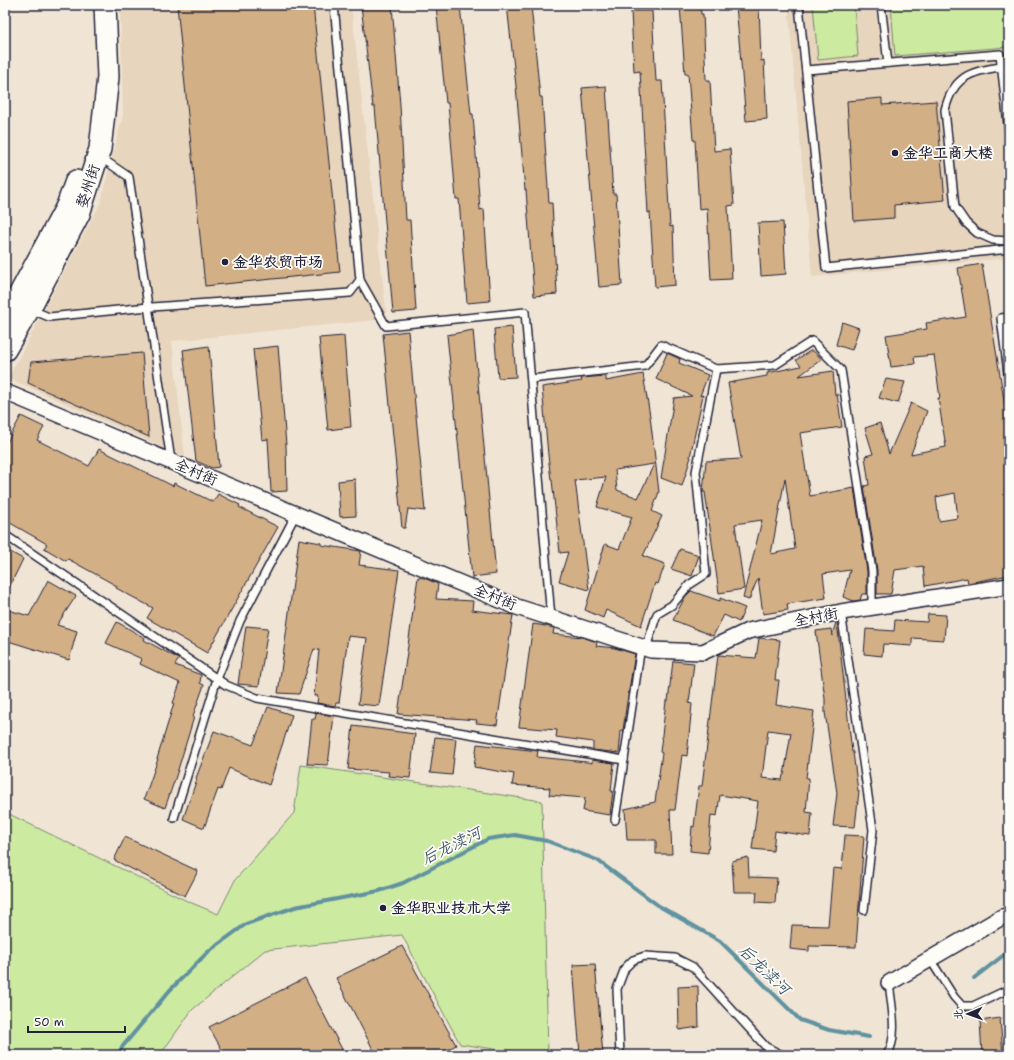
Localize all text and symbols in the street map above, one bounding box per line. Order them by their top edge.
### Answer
place label: 金华工商大楼 [903,143,993,163]
marker: 金华工商大楼 [890,148,900,158]
street label: 婺州街 [72,162,104,210]
place label: 金华农贸市场 [233,252,323,272]
marker: 金华农贸市场 [220,257,230,267]
street label: 全村街 [171,454,221,490]
street label: 全村街 [470,579,520,615]
street label: 全村街 [792,603,840,631]
water label: 后龙渎河 [418,821,487,869]
place label: 金华职业技术大学 [391,898,511,918]
marker: 金华职业技术大学 [378,903,388,913]
water label: 后龙渎河 [734,940,797,1001]
north arrow [948,994,988,1034]
scale bar [28,1008,125,1034]
text: 北 [951,1009,966,1020]
text: 50 m [34,1014,64,1030]

